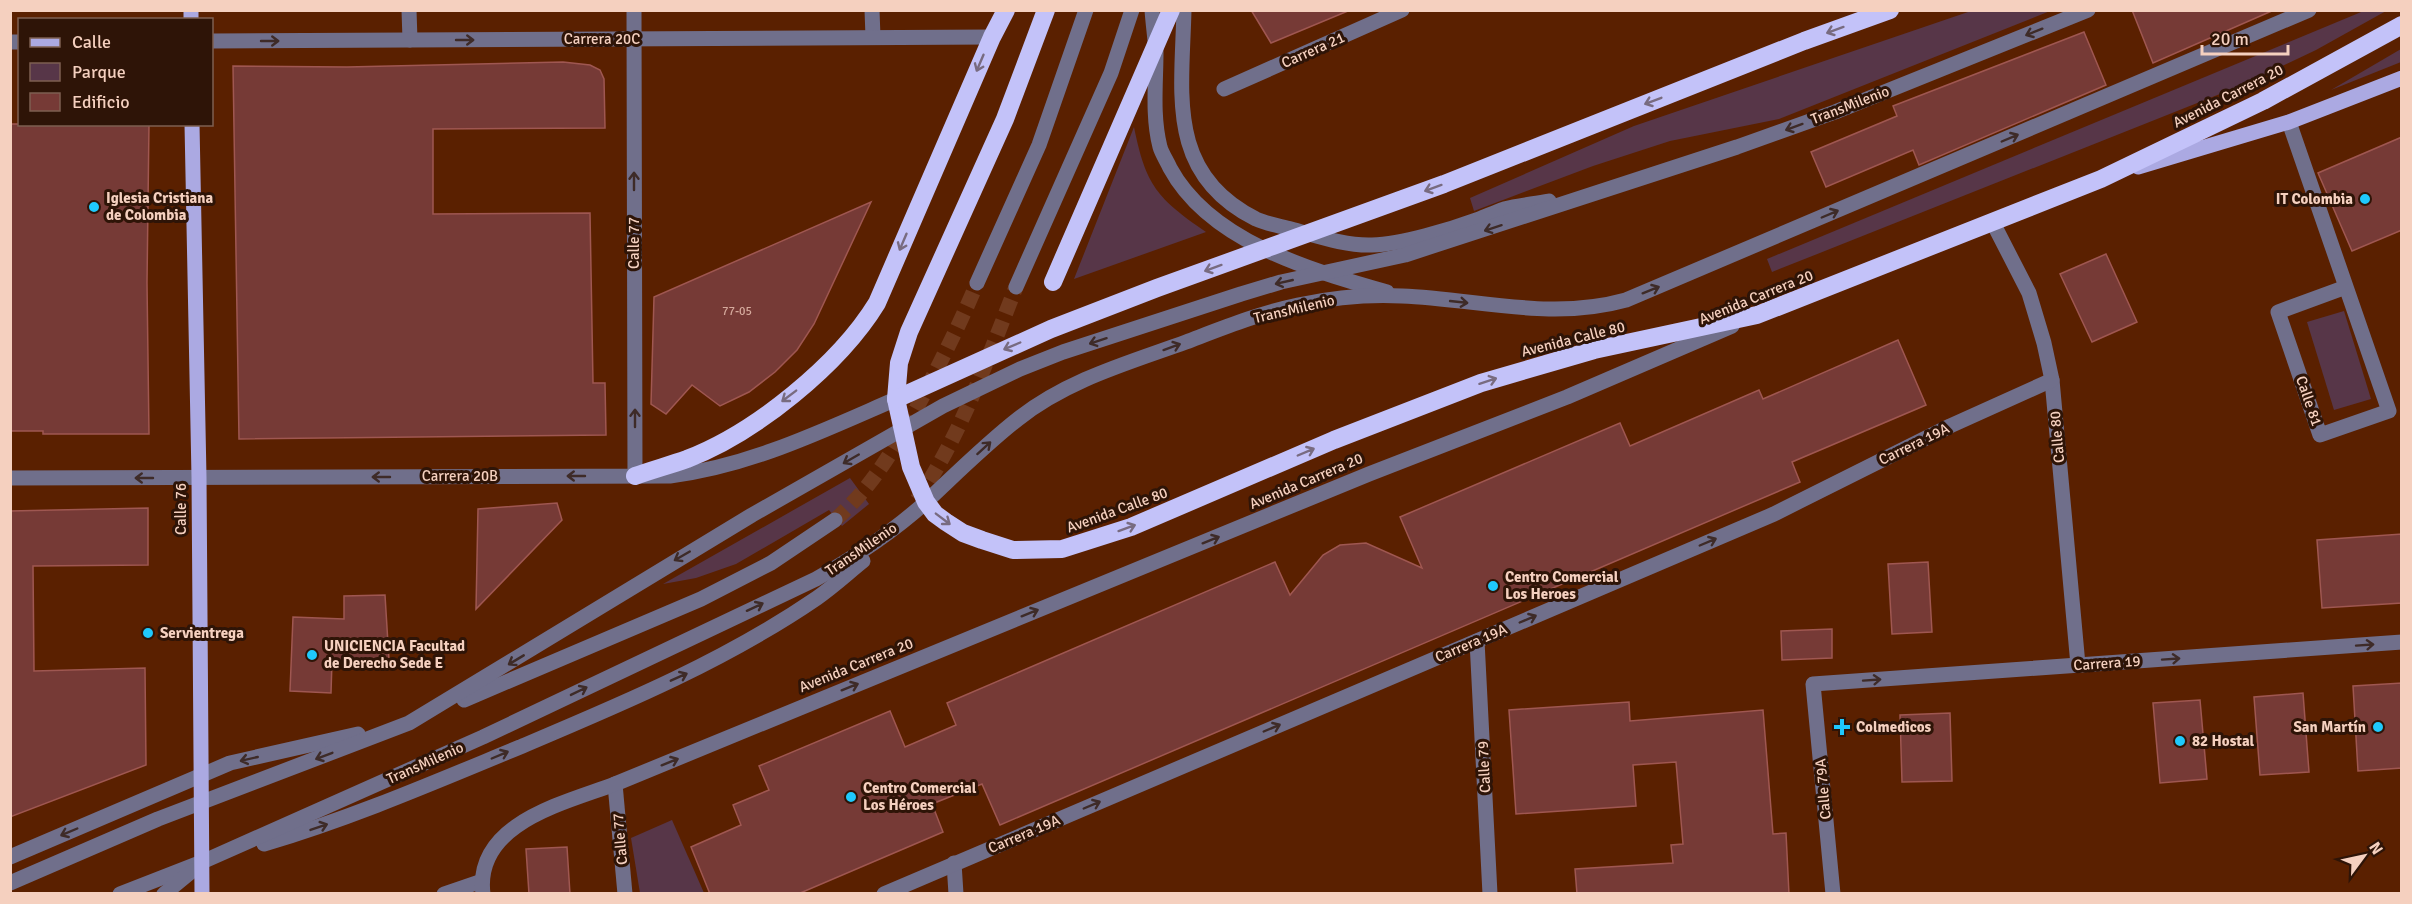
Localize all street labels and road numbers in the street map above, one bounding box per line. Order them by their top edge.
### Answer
street label: Carrera 21 [1279,28,1347,72]
street label: Carrera 20C [564,30,640,48]
street label: Avenida Carrera 20 [2170,60,2286,132]
street label: TransMilenio [1808,82,1892,128]
street label: Calle 77 [625,217,643,269]
street label: Avenida Carrera 20 [1696,266,1816,328]
street label: TransMilenio [1252,291,1336,327]
street label: Avenida Calle 80 [1519,317,1627,361]
street label: Calle 81 [2292,373,2326,429]
street label: Calle 80 [2046,410,2068,464]
street label: Carrera 19A [1876,419,1952,469]
street label: Avenida Carrera 20 [1247,449,1365,513]
street label: Carrera 20B [422,467,498,485]
street label: Calle 76 [172,483,190,535]
street label: Avenida Calle 80 [1064,483,1170,537]
street label: TransMilenio [822,518,900,580]
street label: Carrera 19A [1432,620,1510,666]
street label: Avenida Carrera 20 [796,634,916,696]
street label: Carrera 19 [2073,652,2141,674]
street label: TransMilenio [384,738,466,788]
street label: Calle 79 [1474,741,1494,793]
street label: Calle 79A [1811,758,1835,820]
street label: Carrera 19A [985,811,1063,857]
street label: Calle 77 [609,812,631,866]

